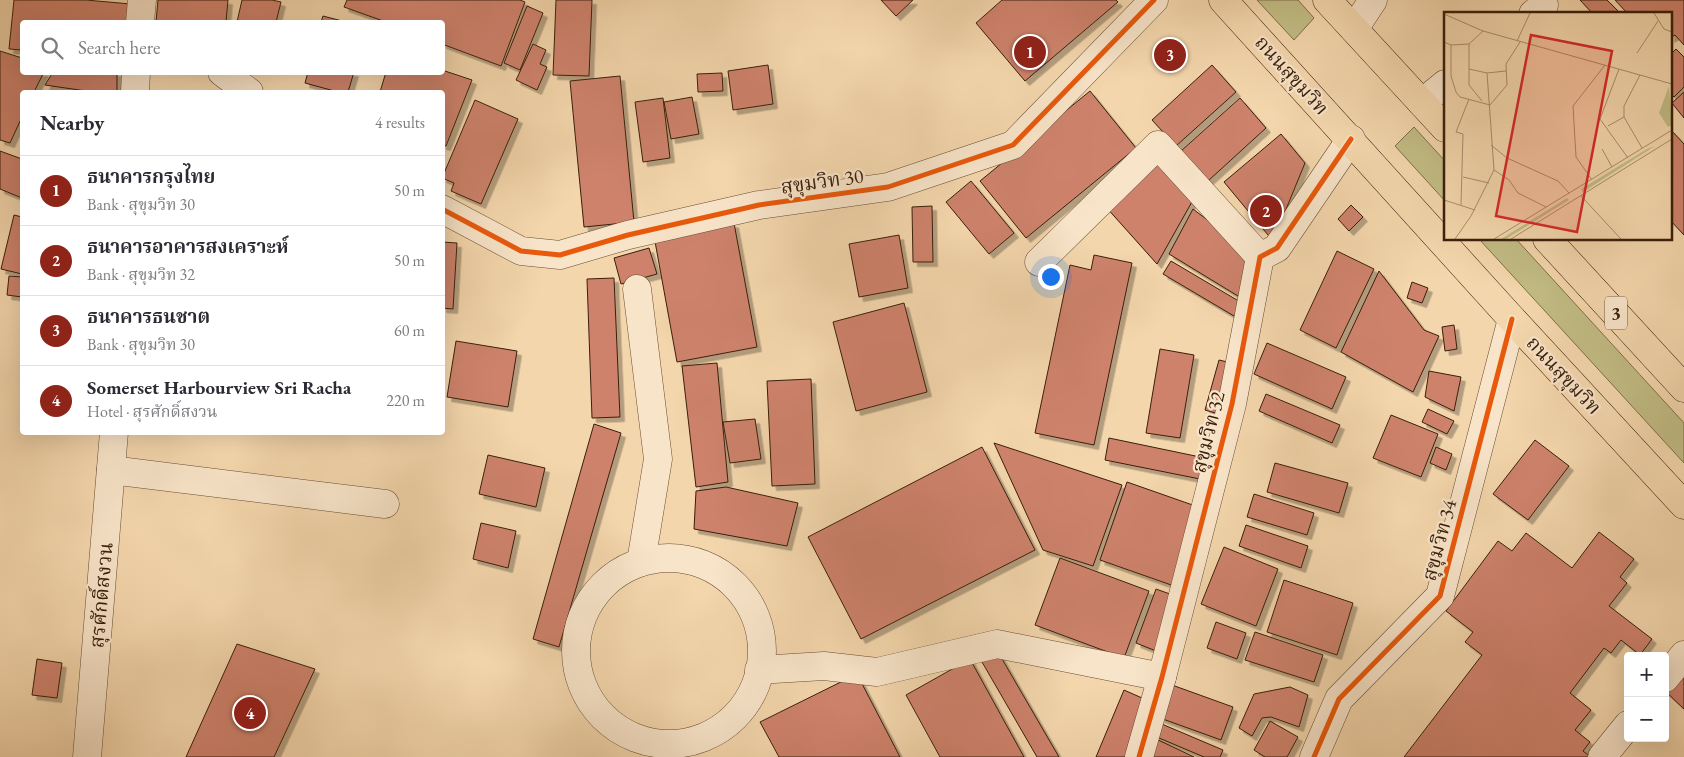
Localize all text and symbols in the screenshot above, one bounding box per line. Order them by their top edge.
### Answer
inset map [1444,12,1672,240]
search box [20,20,445,75]
street label: ถนนสุขุมวิท [1249,30,1335,120]
pin: 1 [1014,33,1046,71]
icon: search [38,34,66,62]
text: Search here [78,35,160,60]
pin: 3 [1154,36,1186,74]
text: Nearby [40,109,104,136]
text: 4 results [375,112,425,133]
street label: สุขุมวิท 30 [779,162,865,200]
text: ธนาคารกรุงไทย [87,164,215,189]
text: 1 [52,180,60,201]
text: 50 m [394,180,425,201]
pin: 2 [1250,192,1282,230]
text: Bank · สุขุมวิท 30 [87,194,195,215]
text: ธนาคารอาคารสงเคราะห์ [87,234,288,259]
text: 2 [52,250,60,271]
text: 50 m [394,250,425,271]
text: Bank · สุขุมวิท 32 [87,264,195,285]
your location [1038,264,1064,290]
road number: 3 [1605,296,1627,330]
text: ธนาคารธนชาต [87,304,210,329]
text: 3 [52,320,60,341]
text: 60 m [394,320,425,341]
street label: ถนนสุขุมวิท [1521,330,1607,420]
text: Bank · สุขุมวิท 30 [87,334,195,355]
text: Somerset Harbourview Sri Racha [87,375,351,400]
street label: สุขุมวิท 32 [1185,388,1231,476]
text: 4 [52,390,60,411]
text: 220 m [386,390,425,411]
text: Hotel · สุรศักดิ์สงวน [87,401,217,422]
street label: สุขุมวิท 34 [1416,496,1462,584]
street label: สุรศักดิ์สงวน [82,541,119,649]
map controls [1624,652,1669,742]
button: + [1624,652,1669,697]
pin: 4 [234,694,266,732]
button: − [1624,697,1669,742]

